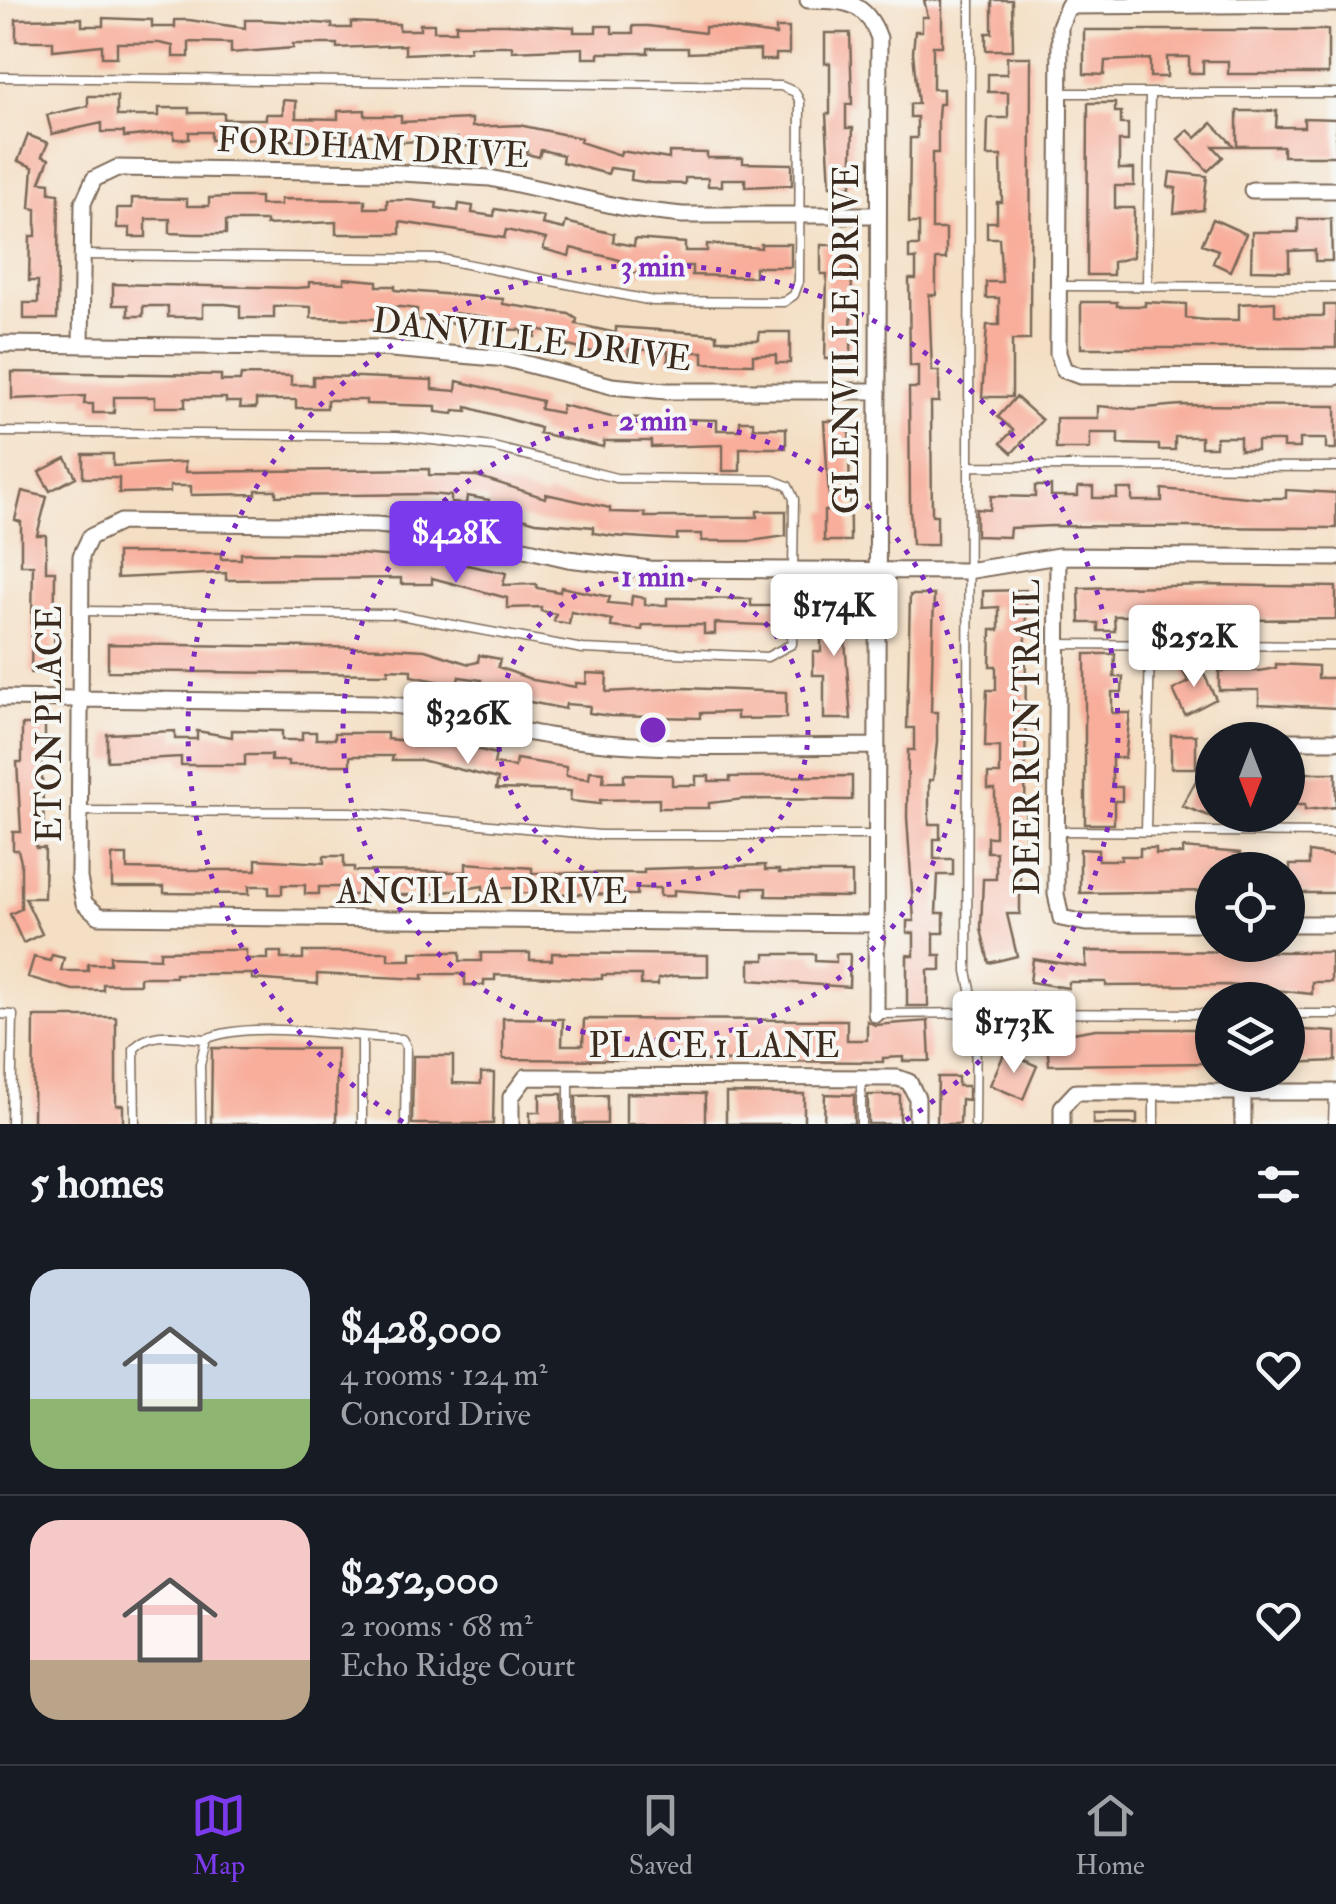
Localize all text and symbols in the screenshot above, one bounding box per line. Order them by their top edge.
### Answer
street label: FORDHAM DRIVE [216,118,530,178]
street label: GLENVILLE DRIVE [825,164,869,514]
text: 3 min [621,248,686,285]
street label: DANVILLE DRIVE [370,299,694,381]
text: 2 min [619,402,688,439]
pin: $428K [386,501,526,586]
text: $428K [412,513,500,553]
text: 1 min [621,558,685,595]
pin: $174K [764,574,904,659]
street label: DEER RUN TRAIL [1006,579,1050,895]
text: $174K [793,586,875,626]
pin: $252K [1124,605,1264,690]
street label: ETON PLACE [28,606,72,842]
text: $252K [1151,617,1237,657]
pin: $326K [398,682,538,767]
text: $326K [425,694,511,734]
centre of rings [635,712,671,748]
north arrow [1195,722,1305,832]
map controls [1195,722,1305,1092]
button: locate [1195,852,1305,962]
street label: ANCILLA DRIVE [335,870,628,914]
button: layers [1195,982,1305,1092]
pin: $173K [944,991,1084,1076]
text: $173K [975,1003,1053,1043]
street label: PLACE 1 LANE [588,1024,840,1068]
icon: filters [1251,1157,1306,1212]
text: 5 homes [30,1158,164,1210]
text: $428,000 [340,1303,502,1355]
icon: home [110,1309,230,1429]
icon: heart [1251,1342,1306,1397]
text: 4 rooms · 124 m² [340,1355,548,1395]
text: Concord Drive [340,1395,531,1435]
text: $252,000 [340,1554,499,1606]
icon: home [110,1560,230,1680]
icon: heart [1251,1593,1306,1648]
text: 2 rooms · 68 m² [340,1606,533,1646]
text: Echo Ridge Court [340,1646,575,1686]
tab: Map [191,1788,246,1883]
tab: Saved [629,1788,693,1883]
tab: Home [1075,1788,1145,1883]

